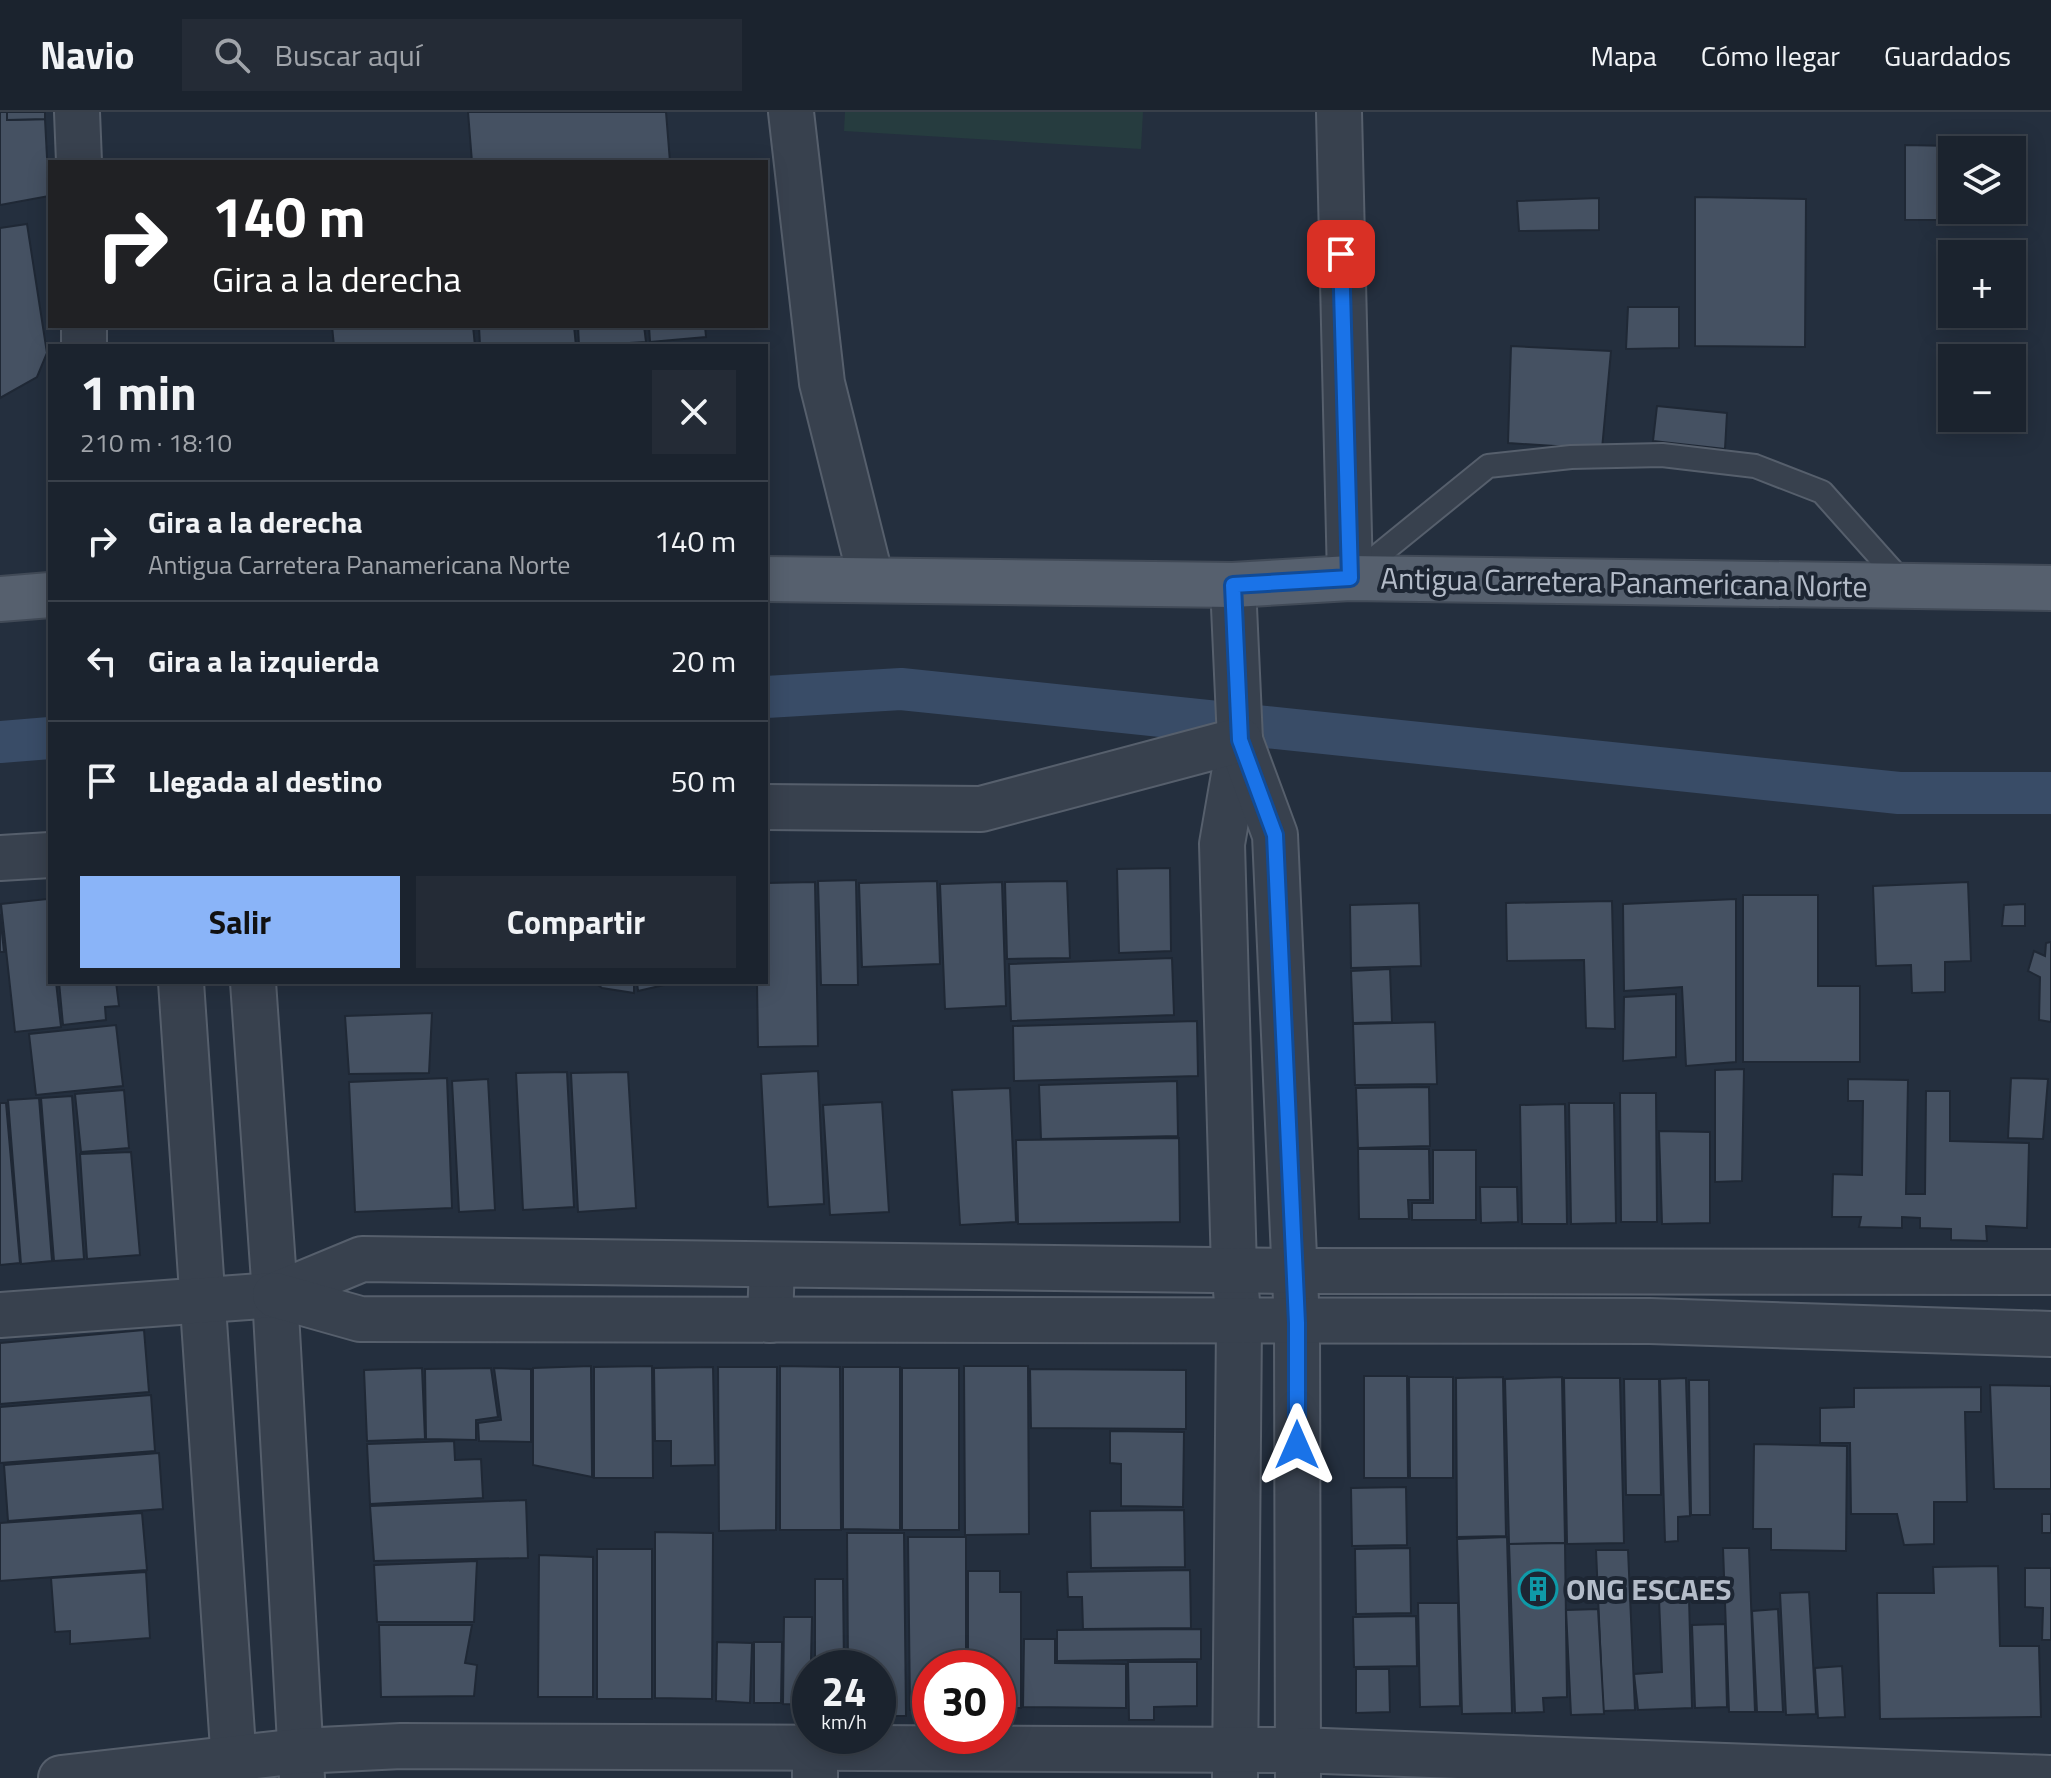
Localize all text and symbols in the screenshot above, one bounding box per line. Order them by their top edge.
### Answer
search box [182,19,742,91]
text: Navio [40,26,134,84]
text: Buscar aquí [274,32,421,78]
icon: search [210,33,254,77]
text: Mapa [1590,34,1657,77]
text: Cómo llegar [1701,34,1840,77]
text: Guardados [1884,34,2011,77]
map controls [1938,136,2026,432]
button: layers [1938,136,2026,224]
text: 140 m [212,174,365,259]
icon: right [80,192,184,296]
pin [1307,220,1375,288]
icon: arrive [1319,232,1363,276]
button: + [1938,240,2026,328]
text: Gira a la derecha [212,251,461,306]
button: − [1938,344,2026,432]
text: 1 min [80,356,197,429]
button: close [652,370,736,454]
text: 210 m · 18:10 [80,423,232,462]
text: Gira a la derecha [148,499,363,545]
text: 140 m [654,518,736,564]
icon: right [80,519,124,563]
text: Antigua Carretera Panamericana Norte [148,545,570,584]
street label: Antigua Carretera Panamericana Norte [1380,555,1868,609]
text: Gira a la izquierda [148,638,379,684]
text: 20 m [671,638,736,684]
icon: left [80,639,124,683]
text: Llegada al destino [148,758,382,804]
text: 50 m [671,758,736,804]
icon: arrive [80,759,124,803]
button: Salir [80,876,400,968]
button: Compartir [416,876,736,968]
position arrow [1255,1403,1339,1487]
place label: ONG ESCAES [1566,1566,1732,1612]
building icon: ONG ESCAES [1517,1568,1559,1610]
speed limit sign: 30 [912,1650,1016,1754]
text: 24 [822,1661,866,1722]
text: km/h [821,1706,867,1737]

